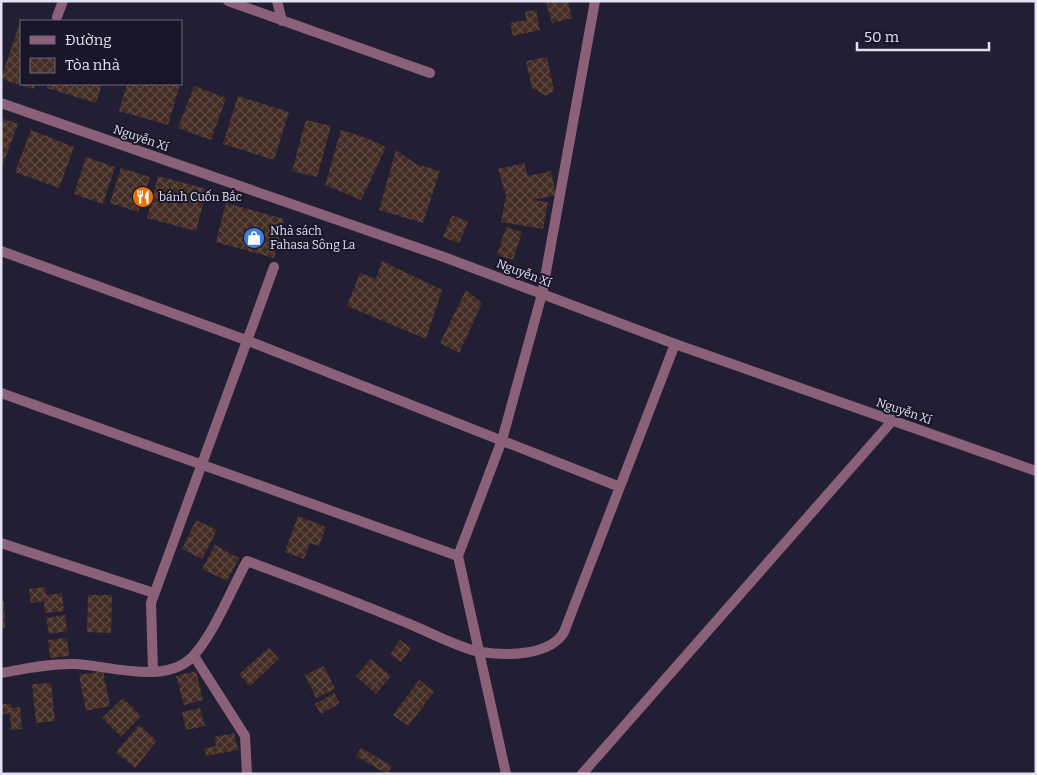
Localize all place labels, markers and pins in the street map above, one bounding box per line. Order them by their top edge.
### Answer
restaurant icon: bánh Cuốn Bắc [131,185,155,209]
place label: bánh Cuốn Bắc [159,189,242,204]
place label: Nhà sách Fahasa Sông La [270,224,356,252]
shop icon: Nhà sách Fahasa Sông La [242,226,266,250]

